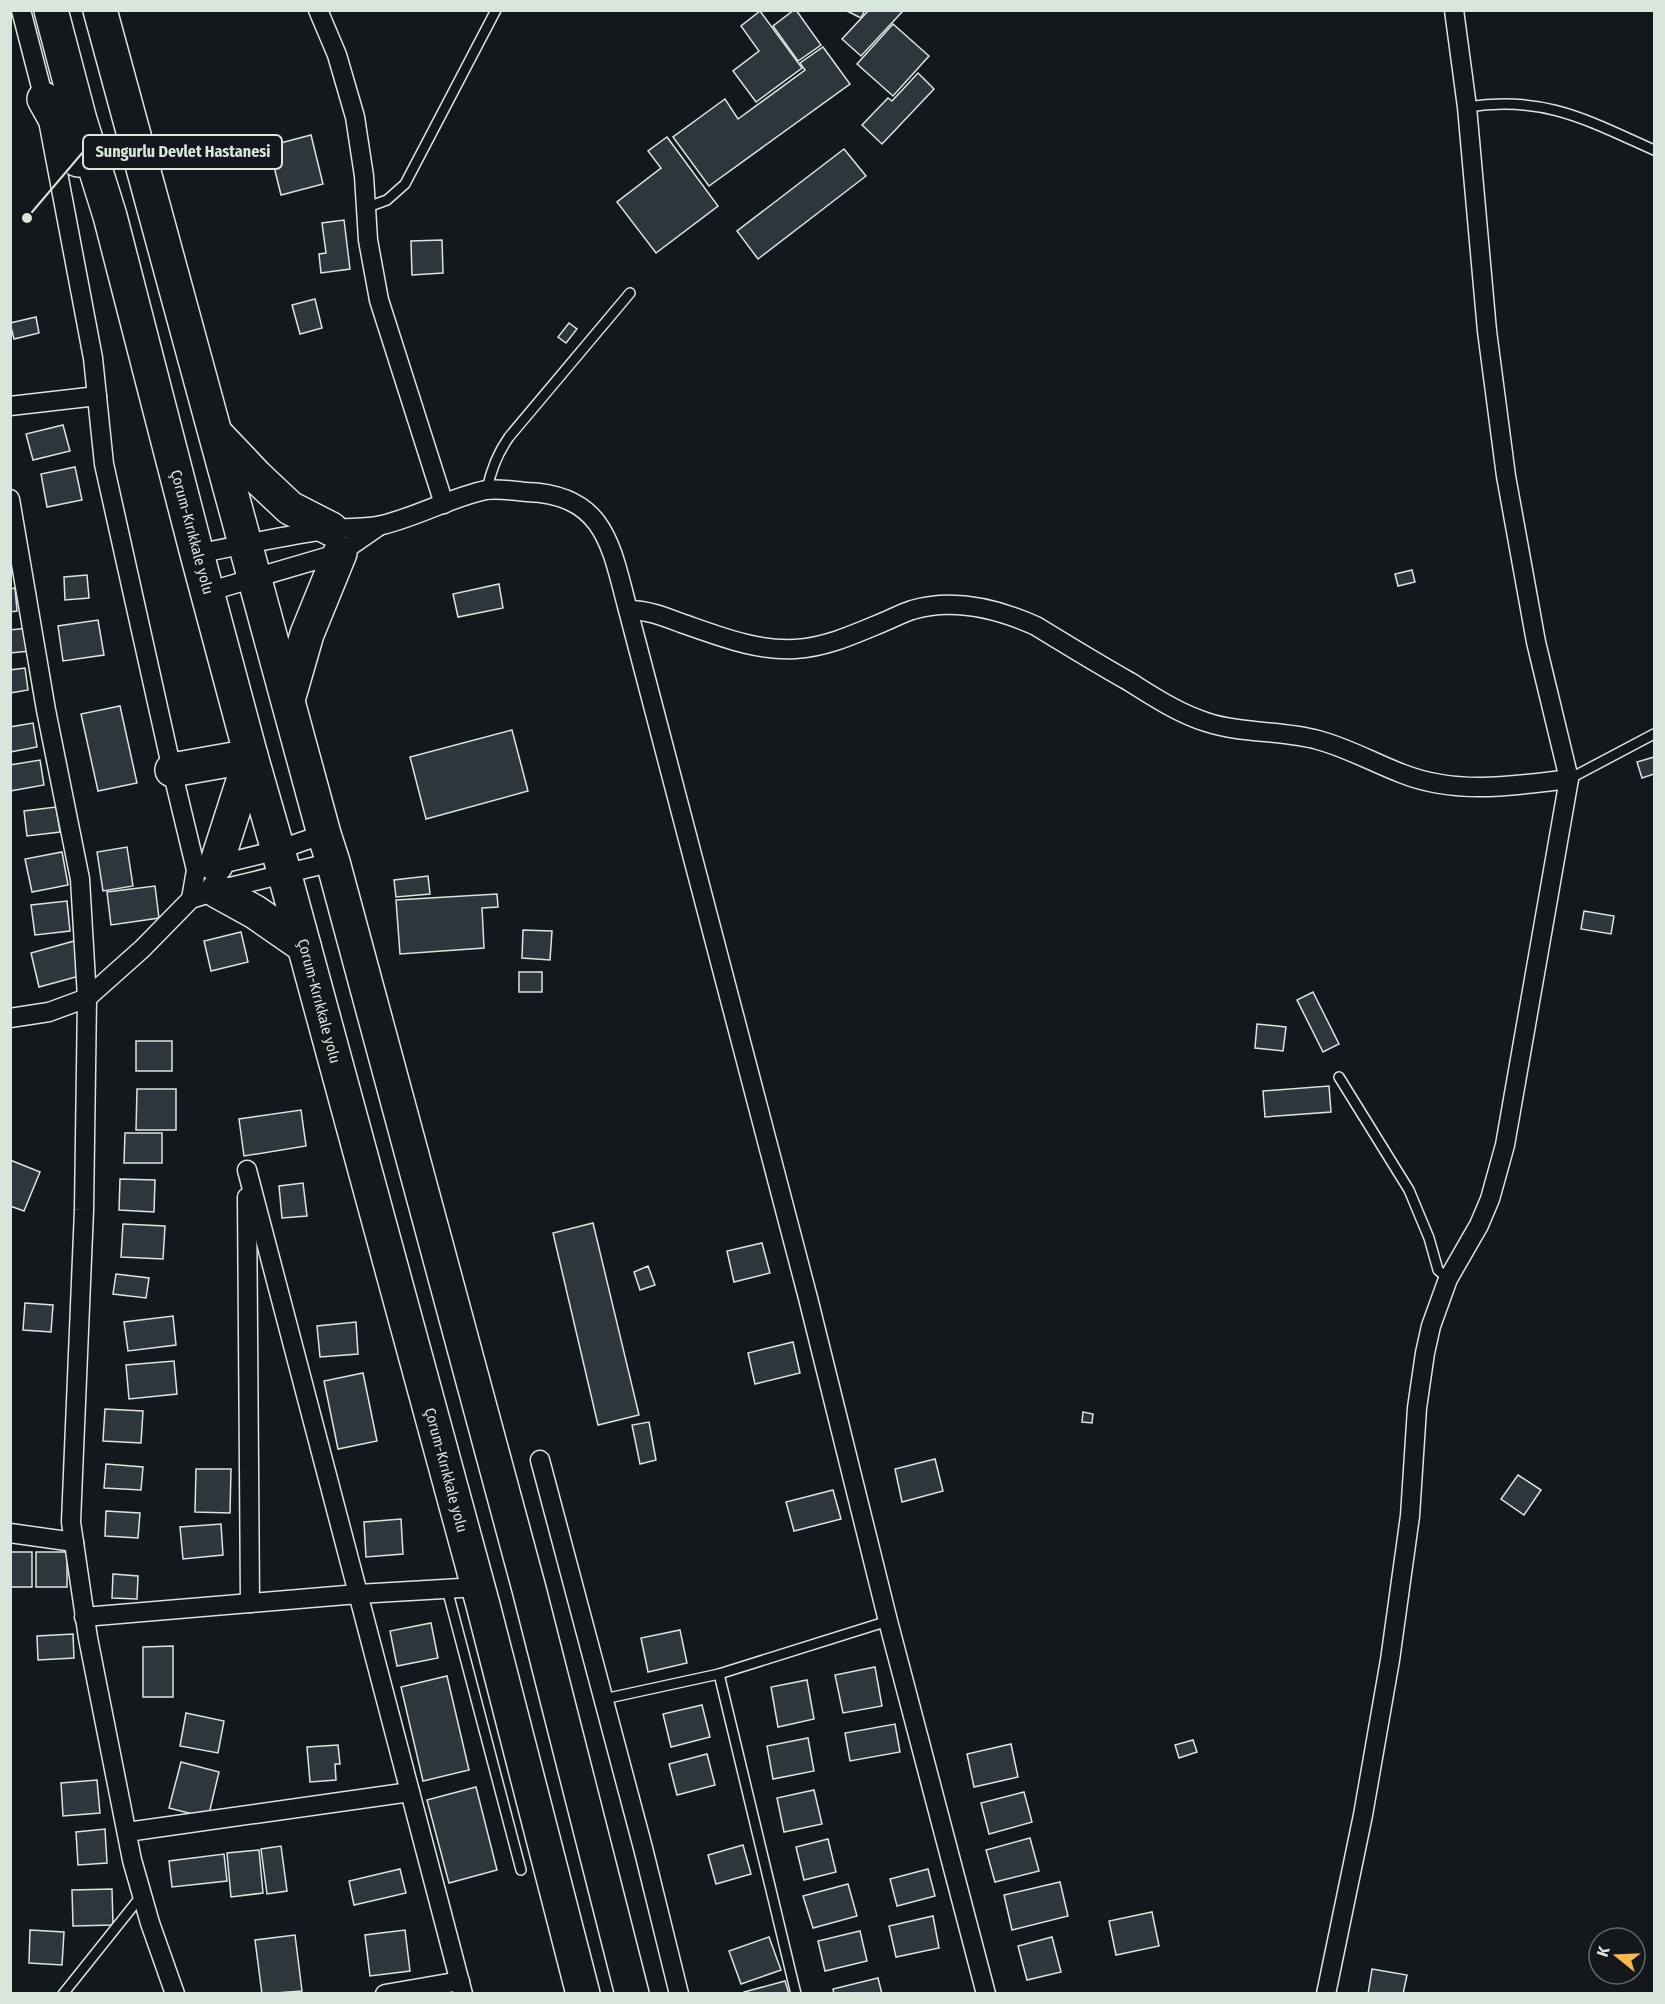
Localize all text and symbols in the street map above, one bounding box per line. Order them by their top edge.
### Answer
callout: Sungurlu Devlet Hastanesi [83,135,282,169]
text: Sungurlu Devlet Hastanesi [96,142,270,161]
street label: Çorum-Kırıkkale yolu [167,468,217,596]
street label: Çorum-Kırıkkale yolu [294,937,344,1065]
street label: Çorum-Kırıkkale yolu [421,1406,471,1534]
north arrow [1587,1926,1647,1986]
text: K [1593,1943,1614,1959]

